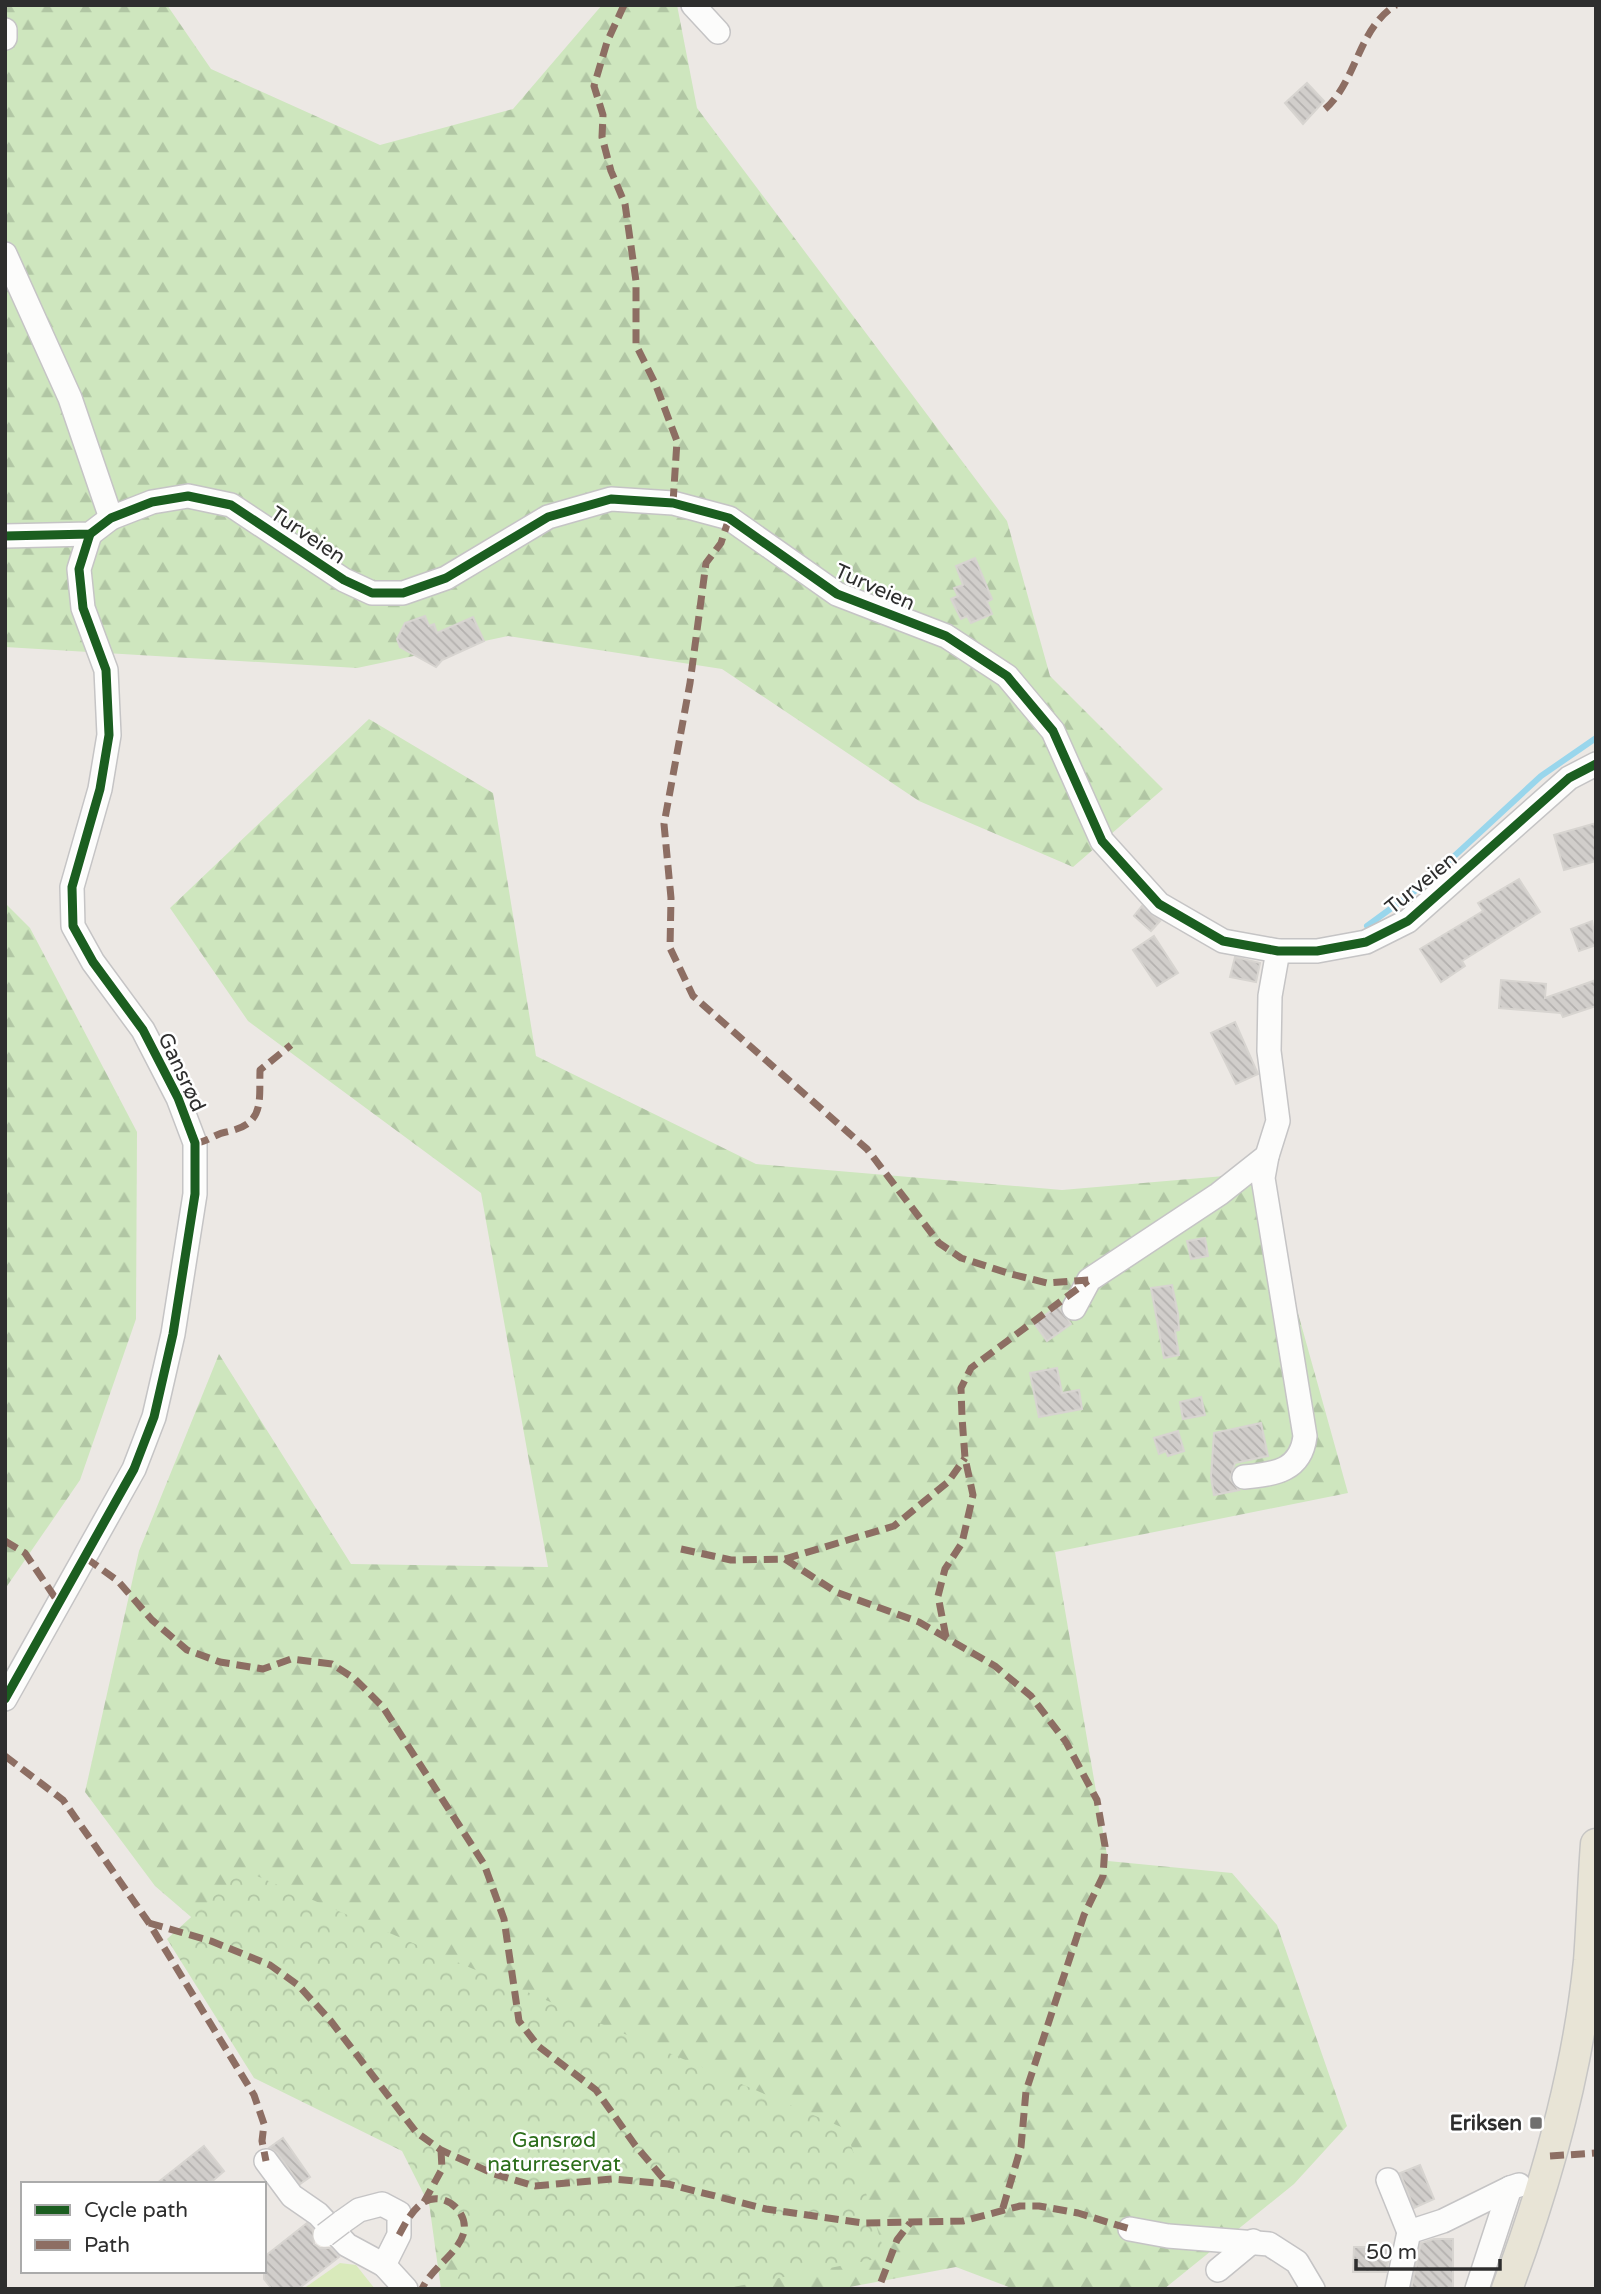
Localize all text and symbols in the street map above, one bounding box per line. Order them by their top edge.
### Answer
street label: Turveien [265,501,350,570]
street label: Turveien [831,559,919,616]
street label: Turveien [1380,847,1462,920]
street label: Gansrød [152,1029,211,1116]
place label: Eriksen [1449,2111,1522,2136]
marker: Eriksen [1528,2115,1544,2131]
park label: Gansrød naturreservat [487,2128,621,2177]
legend [21,2182,266,2273]
text: Cycle path [84,2198,188,2223]
scale bar [1356,2228,1500,2272]
text: Path [84,2233,130,2258]
text: 50 m [1366,2240,1417,2265]

